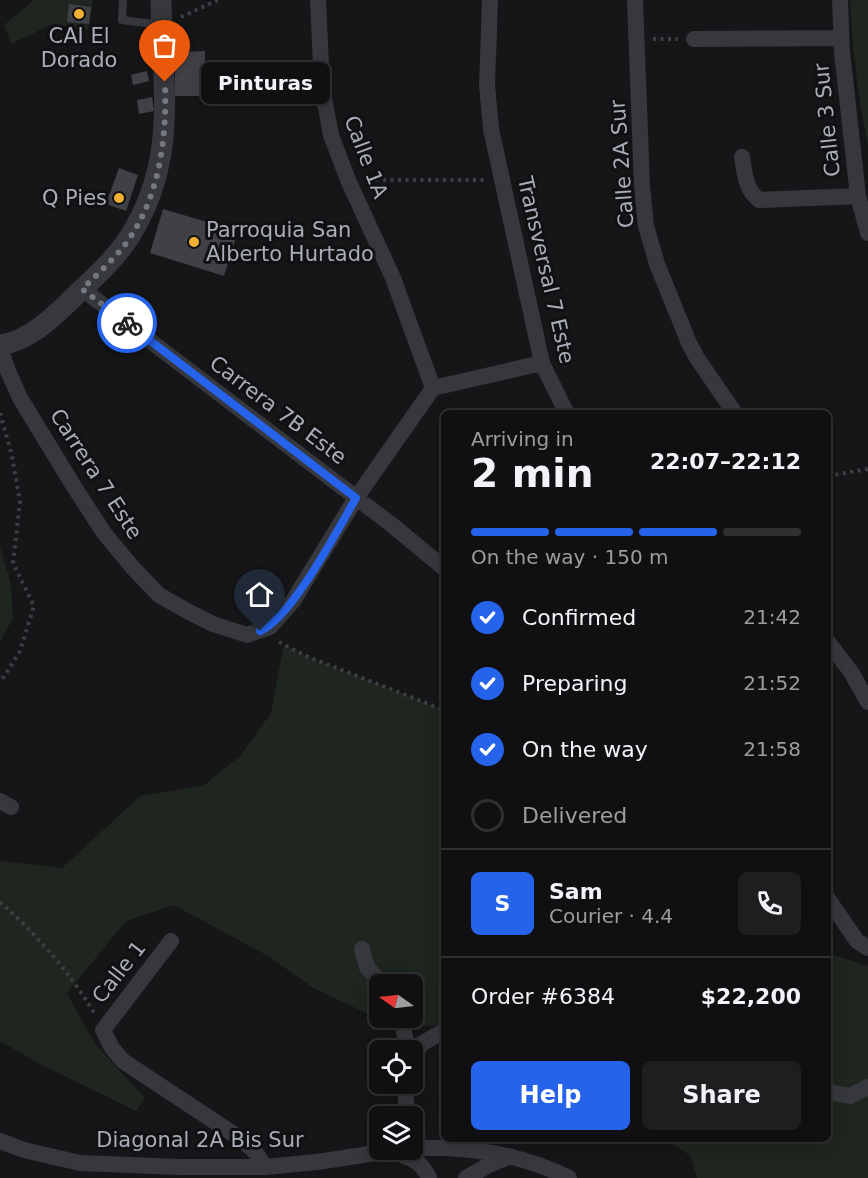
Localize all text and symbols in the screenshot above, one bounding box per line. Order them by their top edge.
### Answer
marker: CAI El Dorado [72,7,86,21]
pin [139,20,190,82]
place label: CAI El Dorado [41,24,117,72]
icon: bag [148,29,181,62]
callout: Pinturas [201,61,330,103]
street label: Calle 3 Sur [809,62,845,178]
text: Pinturas [218,71,313,95]
street label: Calle 2A Sur [606,99,638,229]
street label: Calle 1A [339,112,393,202]
street label: Transversal 7 Este [513,173,579,366]
place label: Q Pies [42,186,107,210]
marker: Q Pies [112,191,126,205]
place label: Parroquia San Alberto Hurtado [206,218,374,266]
marker: Parroquia San Alberto Hurtado [187,235,201,249]
courier [97,293,157,353]
icon: bike [111,307,144,340]
street label: Carrera 7B Este [205,351,351,469]
street label: Carrera 7 Este [45,404,147,544]
text: Arriving in [471,427,574,451]
text: 22:07–22:12 [650,449,801,474]
text: 2 min [471,451,593,496]
text: On the way · 150 m [471,545,669,569]
pin [234,569,285,631]
icon: home [243,578,276,611]
icon: check [471,601,504,634]
text: Confirmed [522,605,636,630]
text: 21:42 [743,605,801,629]
icon: check [471,667,504,700]
text: Preparing [522,671,628,696]
text: 21:52 [743,671,801,695]
icon: check [471,733,504,766]
text: On the way [522,737,648,762]
text: 21:58 [743,737,801,761]
text: Delivered [522,803,627,828]
button: phone [738,872,801,935]
text: Sam [549,879,603,904]
text: S [495,891,510,916]
text: Courier · 4.4 [549,904,673,928]
street label: Calle 1 [87,936,151,1008]
north arrow [369,974,423,1028]
map controls [369,974,423,1160]
text: Order #6384 [471,984,615,1009]
text: $22,200 [701,984,801,1009]
button: locate [369,1040,423,1094]
button: Help [471,1061,630,1130]
button: Share [642,1061,801,1130]
button: layers [369,1106,423,1160]
street label: Diagonal 2A Bis Sur [96,1128,304,1152]

